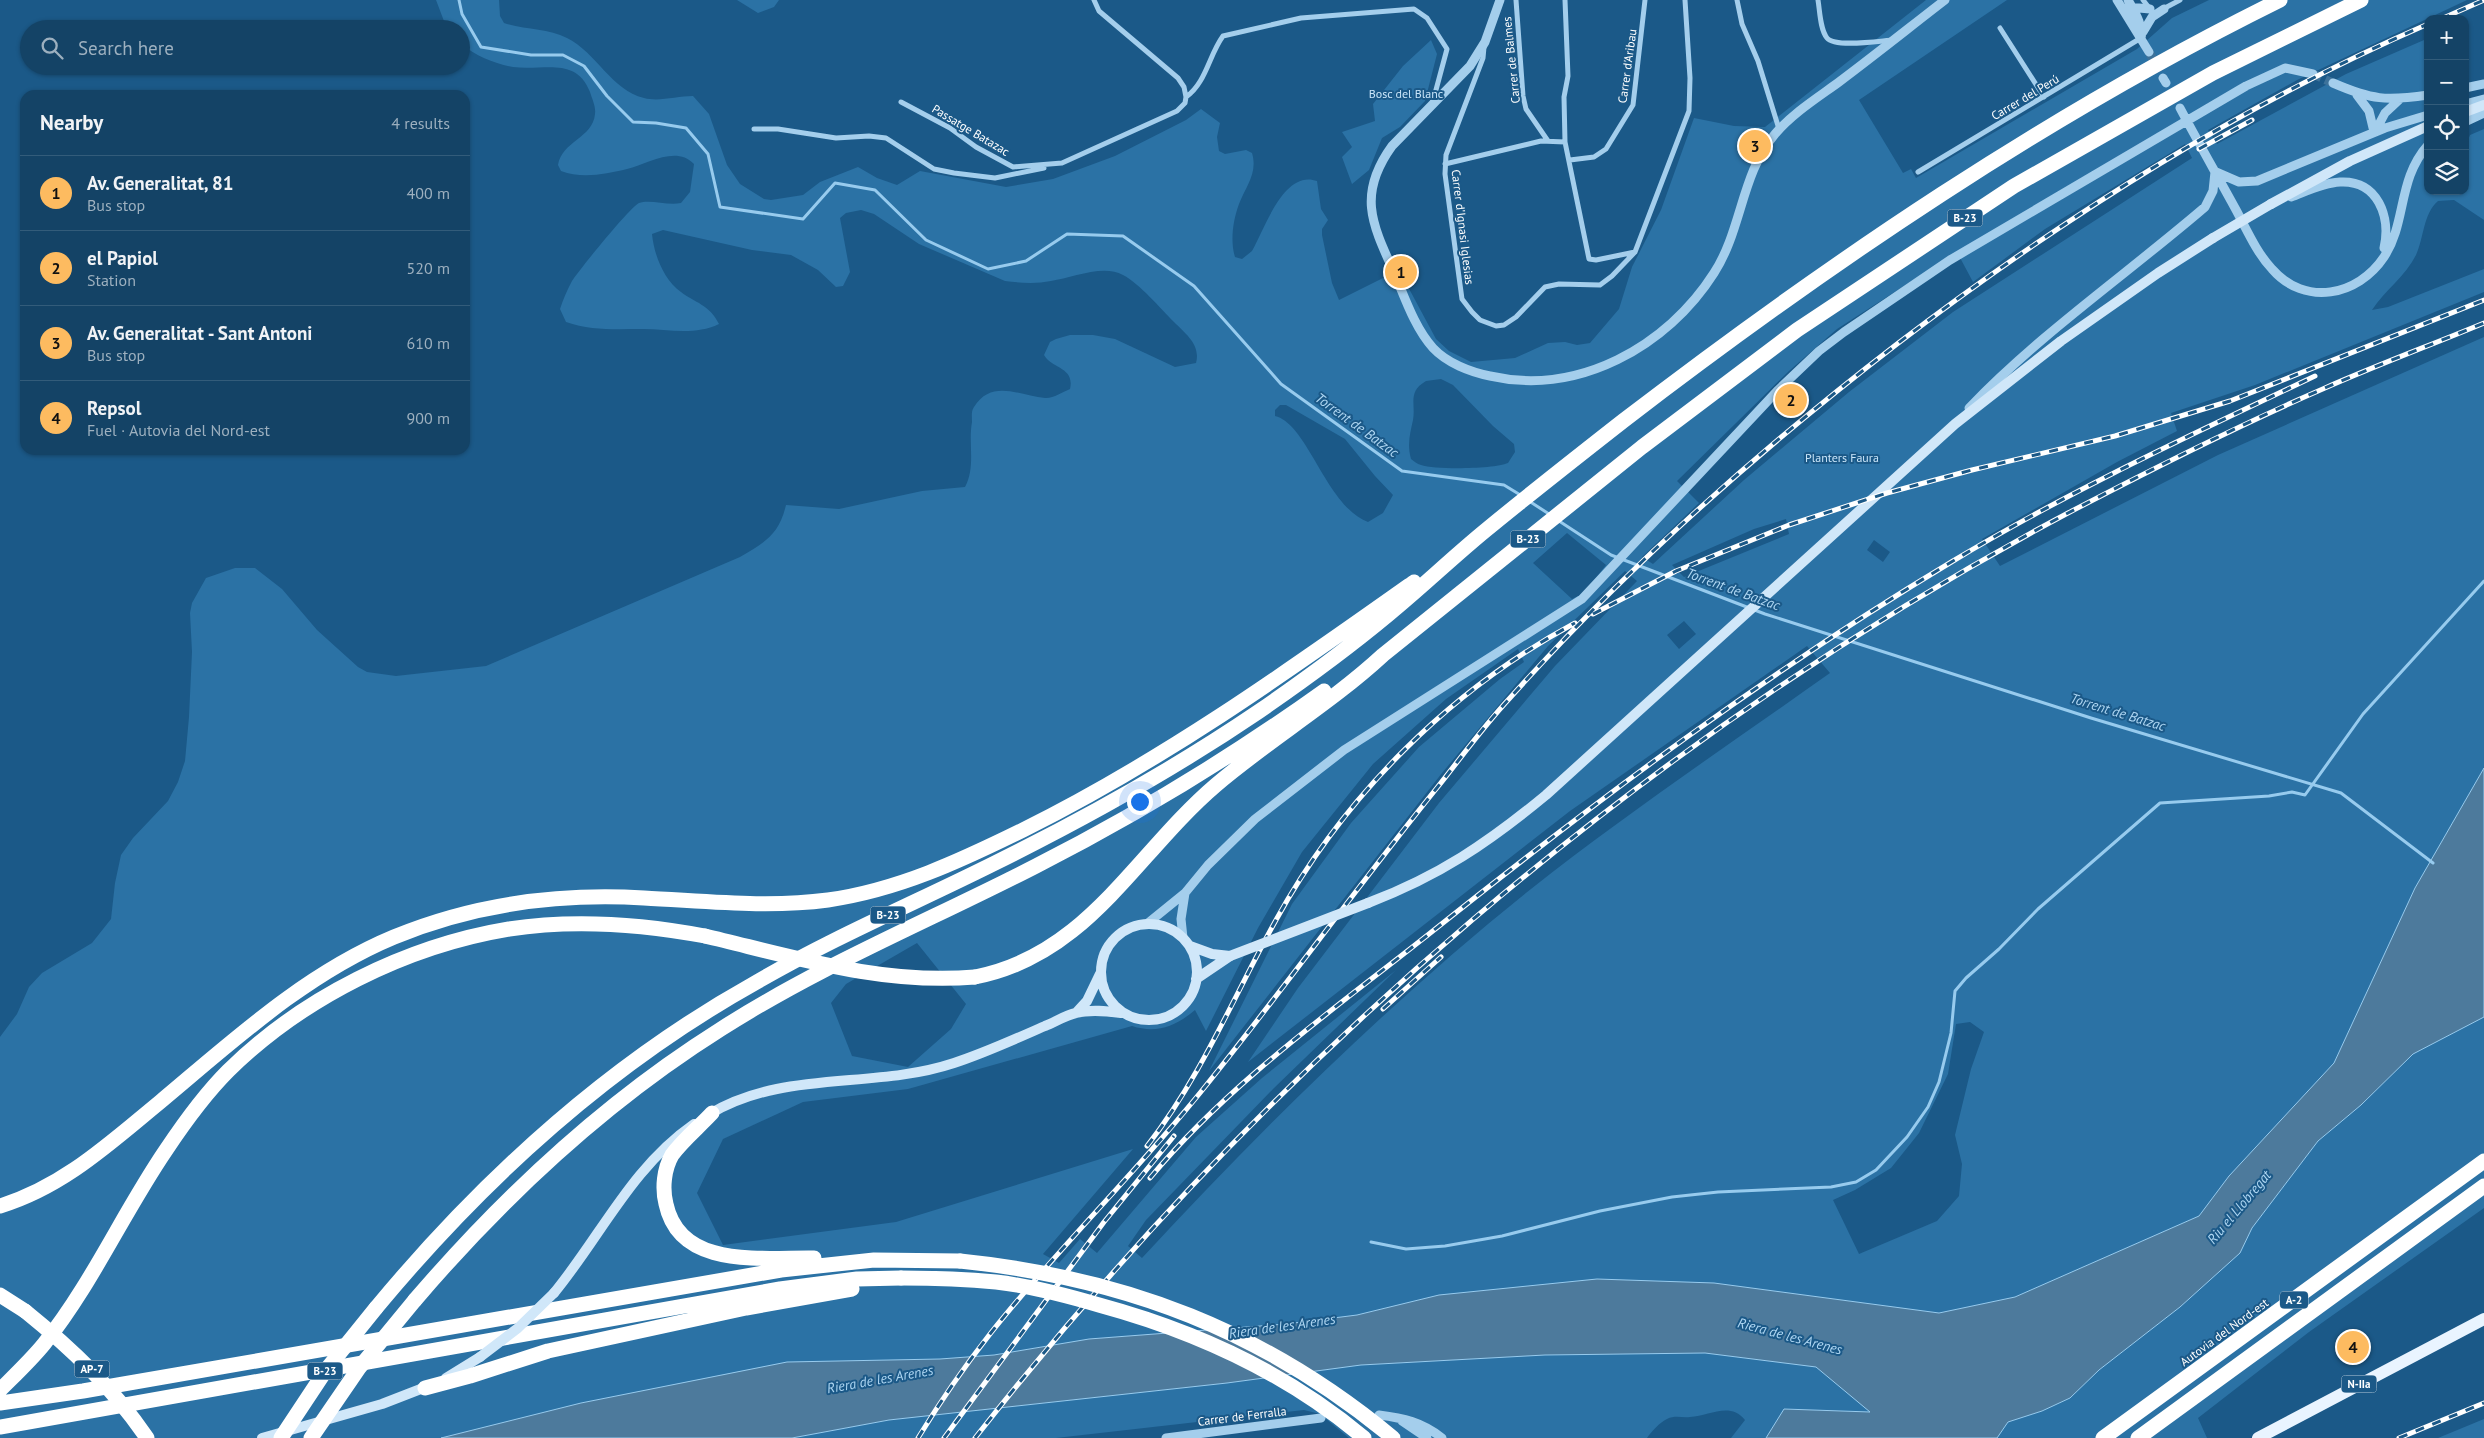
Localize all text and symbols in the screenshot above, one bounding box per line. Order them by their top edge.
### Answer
map controls [2424,15,2469,195]
button: + [2424,15,2469,60]
street label: Carrer de Balmes [1499,16,1523,104]
search box [20,20,470,75]
street label: Carrer d'Aribau [1614,28,1640,104]
icon: search [38,34,66,62]
text: Search here [78,36,174,60]
button: − [2424,60,2469,105]
street label: Carrer del Perú [1988,71,2062,123]
park label: Bosc del Blanc [1369,86,1444,101]
street label: Passatge Batazac [930,101,1013,159]
button: locate [2424,105,2469,150]
text: Nearby [40,109,103,136]
text: 4 results [391,113,450,133]
pin: 3 [1739,127,1771,165]
button: layers [2424,150,2469,195]
street label: Carrer d'Ignasi Iglesias [1448,169,1478,285]
text: Av. Generalitat, 81 [87,171,234,195]
text: 1 [51,183,61,203]
text: 400 m [407,183,450,203]
text: Bus stop [87,195,145,215]
road number: B-23 [1948,210,1982,227]
text: el Papiol [87,246,158,270]
pin: 1 [1385,253,1417,291]
text: 2 [51,258,61,278]
text: 520 m [407,258,450,278]
text: Station [87,270,136,290]
text: Av. Generalitat - Sant Antoni [87,321,312,345]
text: 3 [51,333,61,353]
text: 610 m [407,333,450,353]
text: Bus stop [87,345,145,365]
pin: 2 [1775,381,1807,419]
water label: Torrent de Batzac [1312,389,1403,462]
text: Repsol [87,396,141,420]
text: 4 [51,408,61,428]
text: 900 m [407,408,450,428]
text: Fuel · Autovia del Nord-est [87,420,270,440]
park label: Planters Faura [1805,450,1879,465]
road number: B-23 [1510,530,1546,548]
water label: Torrent de Batzac [1684,564,1784,615]
water label: Torrent de Batzac [2068,689,2169,735]
your location [1127,789,1153,815]
road number: B-23 [870,906,906,924]
water label: Riu el Llobregat [2203,1166,2275,1247]
road number: A-2 [2280,1292,2308,1308]
street label: Autovia del Nord-est [2177,1295,2271,1369]
water label: Riera de les Arenes [1227,1310,1337,1342]
water label: Riera de les Arenes [1736,1313,1845,1359]
pin: 4 [2337,1328,2369,1366]
road number: AP-7 [74,1360,110,1378]
water label: Riera de les Arenes [825,1361,935,1397]
road number: B-23 [308,1362,342,1380]
road number: N-IIa [2342,1376,2376,1392]
street label: Carrer de Ferralla [1197,1403,1287,1429]

